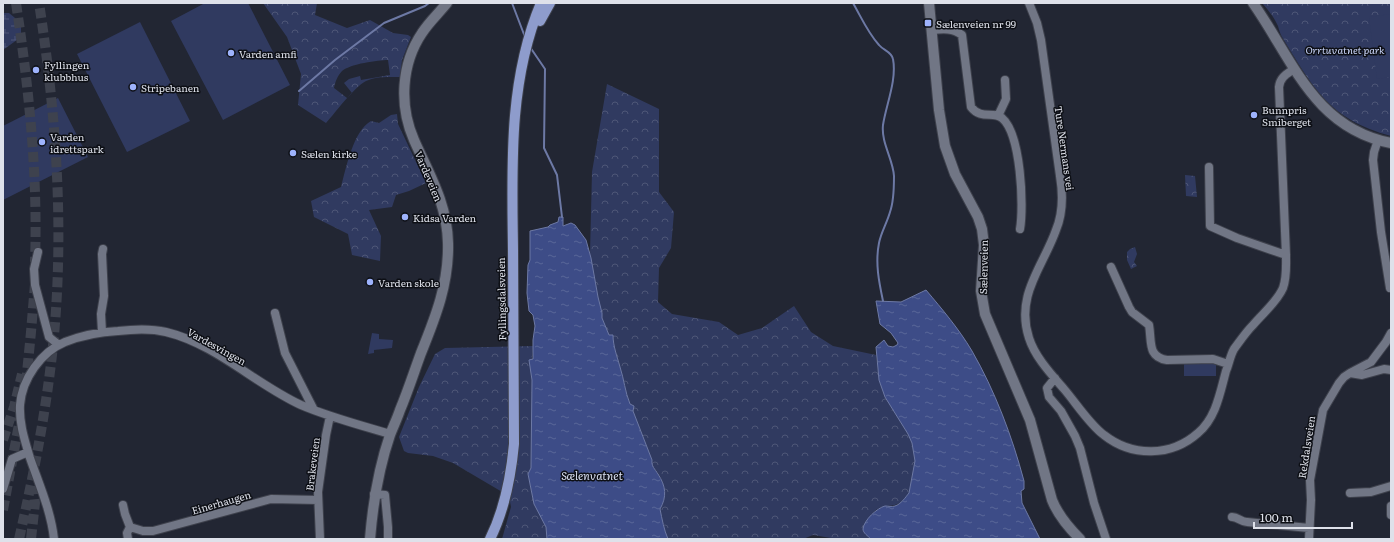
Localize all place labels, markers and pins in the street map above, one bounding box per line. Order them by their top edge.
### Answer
place label: Sælenveien nr 99 [936,16,1016,31]
marker: Sælenveien nr 99 [923,18,933,28]
place label: Varden amfi [239,46,297,61]
marker: Varden amfi [226,48,236,58]
place label: Fyllingen klubbhus [44,57,90,84]
marker: Fyllingen klubbhus [31,65,41,75]
place label: Stripebanen [141,80,200,95]
marker: Stripebanen [128,82,138,92]
place label: Bunnpris Smiberget [1262,102,1311,129]
marker: Bunnpris Smiberget [1249,110,1259,120]
place label: Varden idrettspark [50,129,104,156]
marker: Varden idrettspark [37,137,47,147]
place label: Sælen kirke [301,146,357,161]
marker: Sælen kirke [288,148,298,158]
place label: Kidsa Varden [413,210,477,225]
marker: Kidsa Varden [400,212,410,222]
place label: Varden skole [378,275,439,290]
marker: Varden skole [365,277,375,287]

